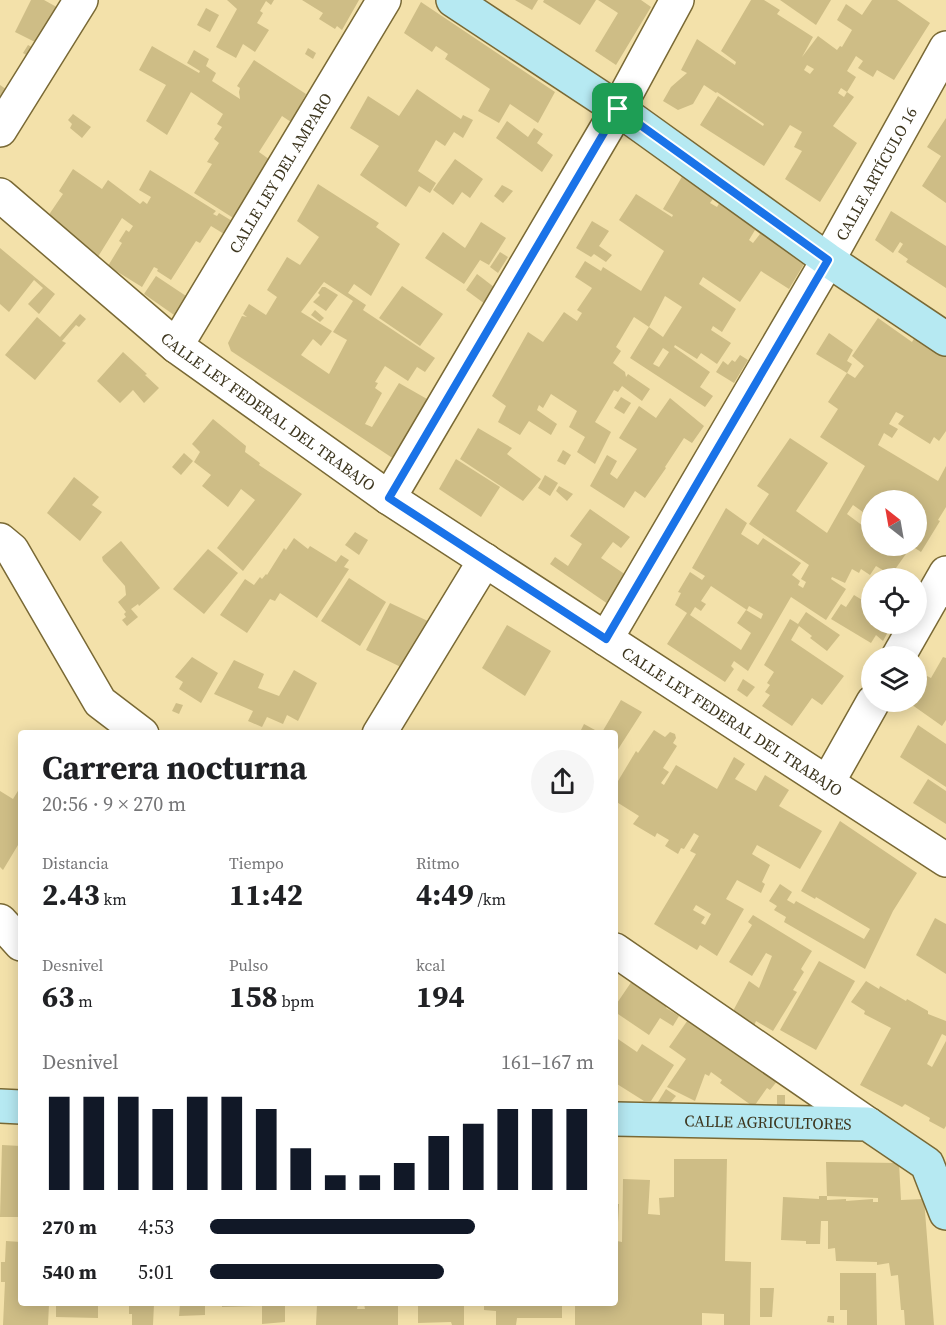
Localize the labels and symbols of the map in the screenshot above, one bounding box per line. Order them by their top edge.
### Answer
pin [592,83,643,134]
street label: CALLE LEY DEL AMPARO [223,89,337,257]
street label: CALLE ARTÍCULO 16 [830,103,922,244]
street label: CALLE LEY FEDERAL DEL TRABAJO [156,327,380,496]
north arrow [861,490,927,556]
street label: CALLE LEY FEDERAL DEL TRABAJO [618,641,847,801]
street label: CALLE AGRICULTORES [684,1109,852,1135]

